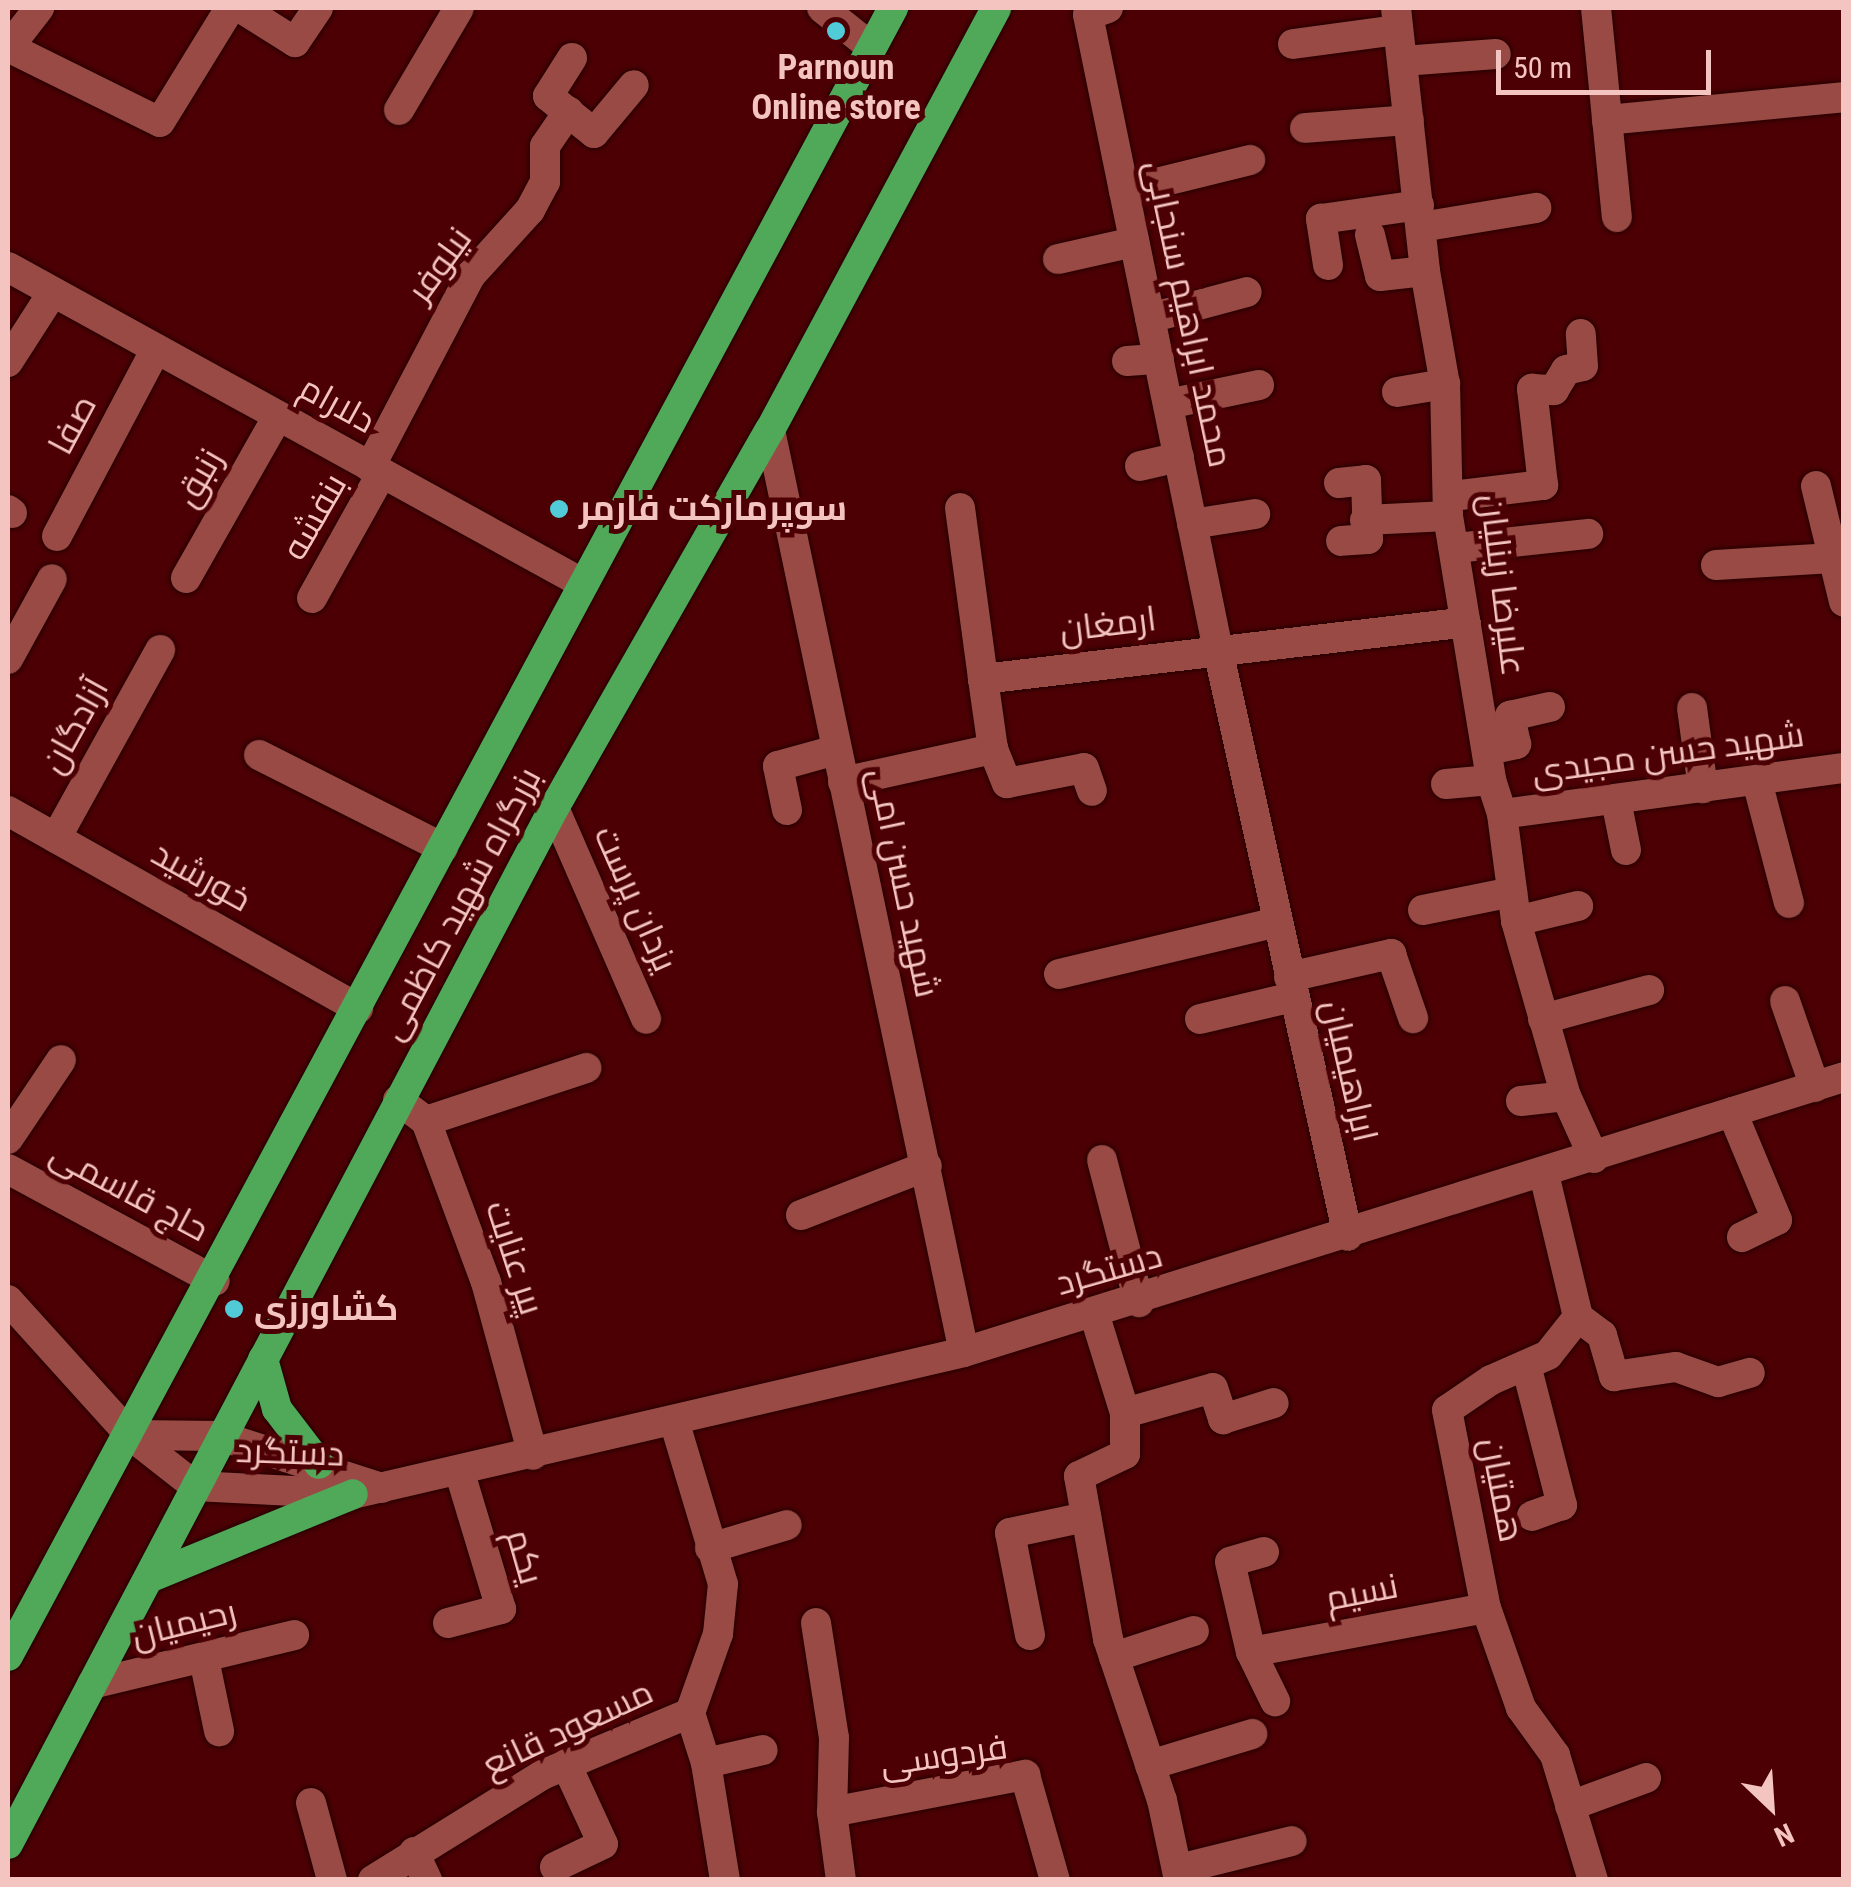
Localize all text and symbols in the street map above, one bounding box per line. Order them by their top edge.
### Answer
marker: Parnoun Online store [825,20,847,42]
scale bar [1501,30,1716,92]
place label: Parnoun Online store [751,47,921,129]
text: 50 m [1513,50,1572,85]
street label: محمد ابراهیم سنجابی [1135,157,1241,471]
street label: نیلوفر [399,219,481,311]
street label: دلارام [292,367,382,443]
street label: صفا [40,388,106,462]
street label: زنبق [166,441,232,515]
street label: بنفشه [274,467,356,567]
place label: سوپرمارکت فارمر [579,488,847,530]
street label: علیرضا زینلیان [1470,492,1534,678]
marker: سوپرمارکت فارمر [548,498,570,520]
street label: ارمغان [1057,598,1159,652]
street label: آزادگان [32,671,118,781]
street label: شهید حسن مجیدی [1529,714,1807,794]
street label: بزرگراه شهید کاظمی [371,760,551,1048]
street label: شهید حسن امی [858,765,948,1001]
street label: یزدان پرست [584,820,686,978]
street label: خورشید [144,833,258,921]
street label: ابراهیمیان [1312,996,1386,1146]
street label: حاج قاسمی [43,1133,215,1251]
street label: پیر عنایت [476,1196,552,1320]
street label: دستگرد [1051,1235,1167,1305]
place label: کشاورزی [254,1288,398,1330]
marker: کشاورزی [223,1298,245,1320]
street label: دستگرد [235,1430,345,1476]
street label: همتیان [1470,1434,1532,1546]
street label: یکم [496,1525,552,1589]
street label: نسیم [1322,1565,1402,1621]
street label: رحیمیان [127,1591,241,1657]
street label: مسعود قانع [476,1671,660,1787]
street label: فردوسی [878,1726,1010,1786]
north arrow [1721,1757,1821,1857]
text: N [1769,1816,1799,1853]

